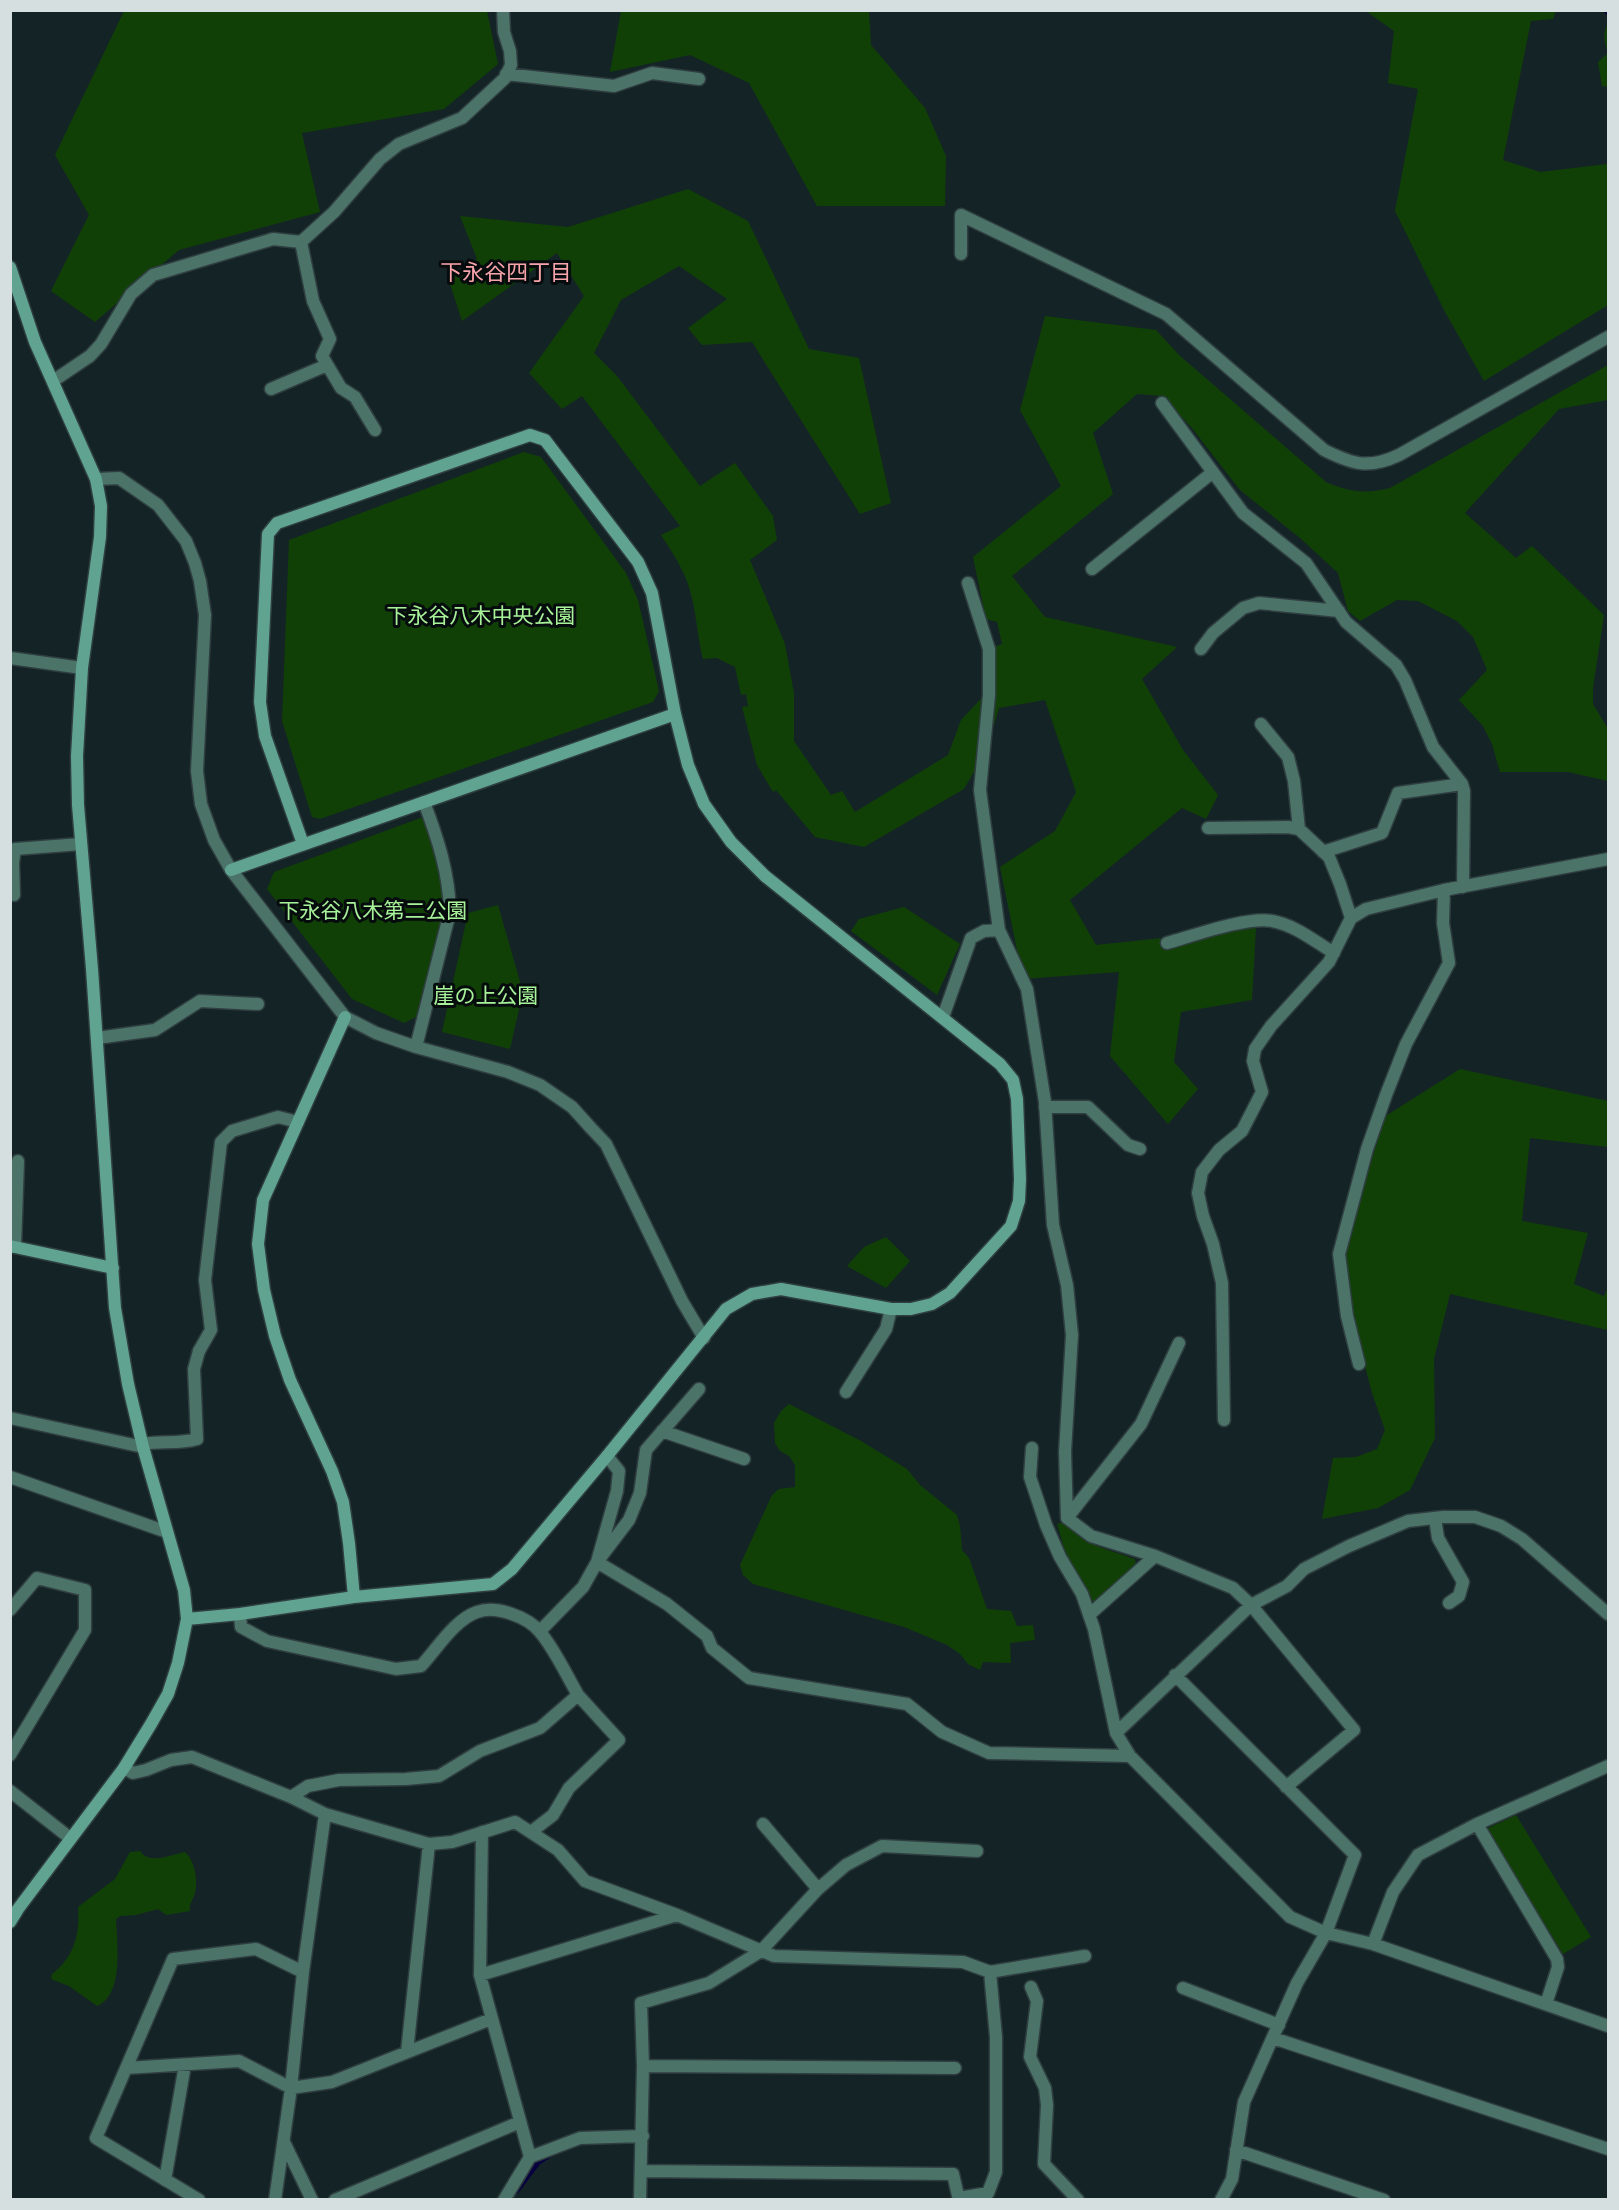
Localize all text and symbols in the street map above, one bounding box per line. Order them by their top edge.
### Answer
district label: 下永谷四丁目 [440,258,572,286]
park label: 下永谷八木中央公園 [387,602,576,629]
park label: 下永谷八木第二公園 [279,897,468,924]
park label: 崖の上公園 [434,982,539,1009]

